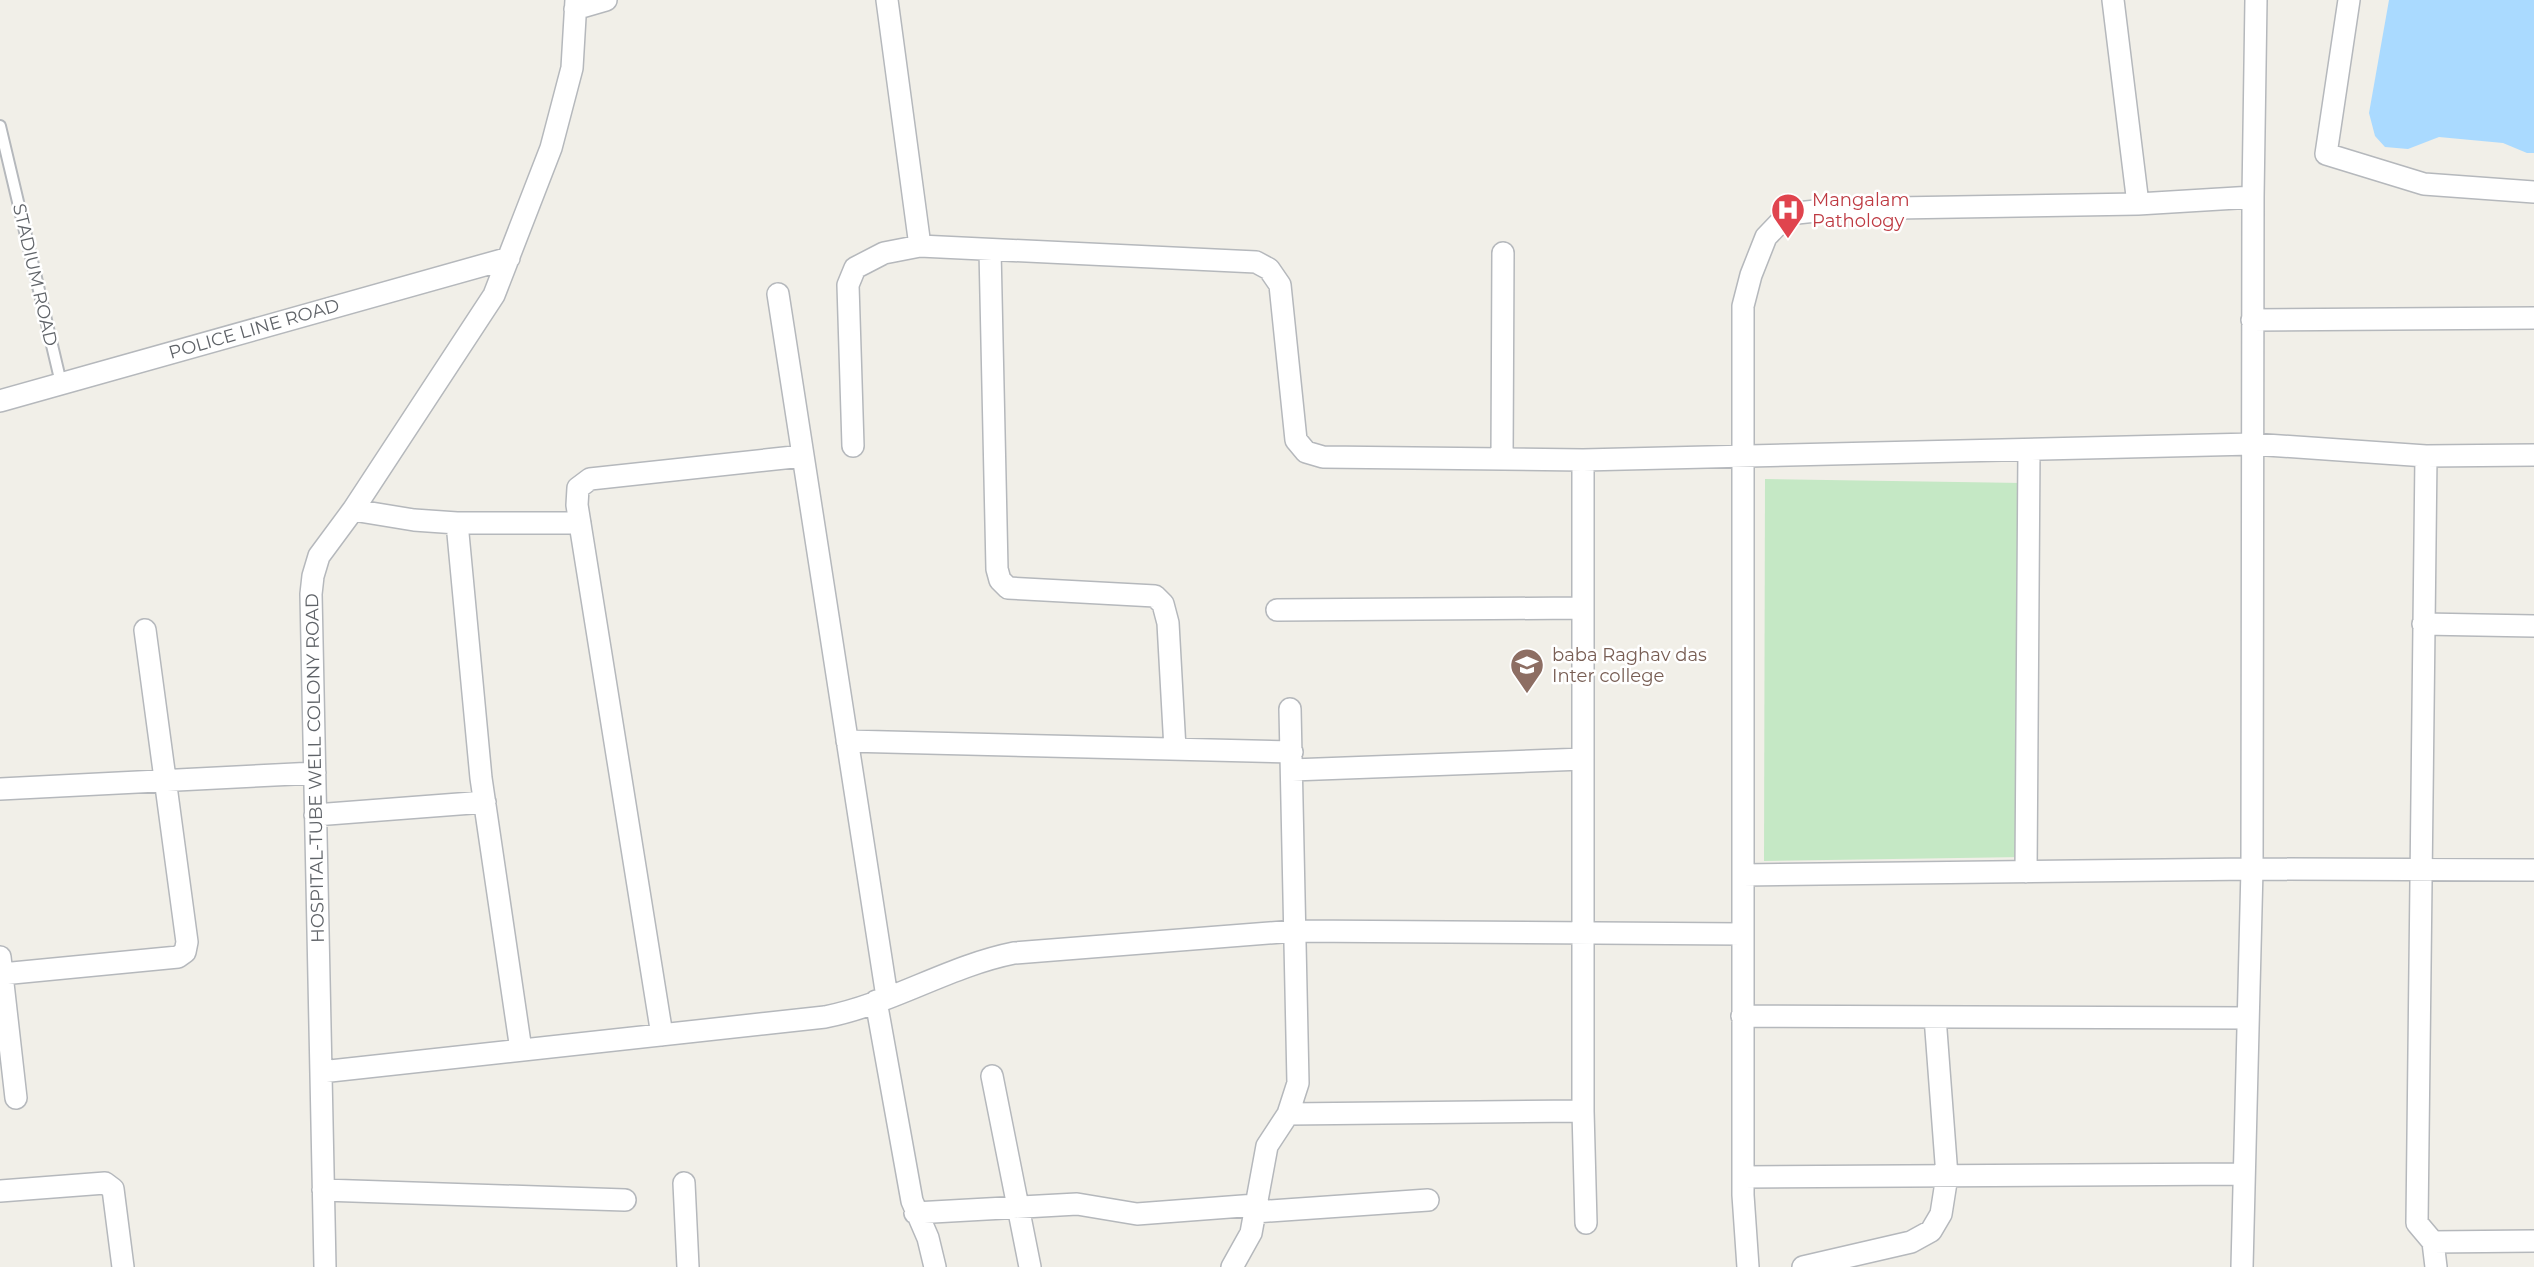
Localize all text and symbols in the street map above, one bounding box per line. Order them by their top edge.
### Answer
place label: Mangalam Pathology [1812,189,1910,232]
hospital icon: Mangalam Pathology [1769,191,1807,240]
street label: STADIUM ROAD [8,202,62,348]
street label: POLICE LINE ROAD [166,294,342,364]
street label: HOSPITAL-TUBE WELL COLONY ROAD [301,593,329,943]
place label: baba Raghav das Inter college [1552,644,1707,687]
school or university icon: baba Raghav das Inter college [1508,646,1546,695]

